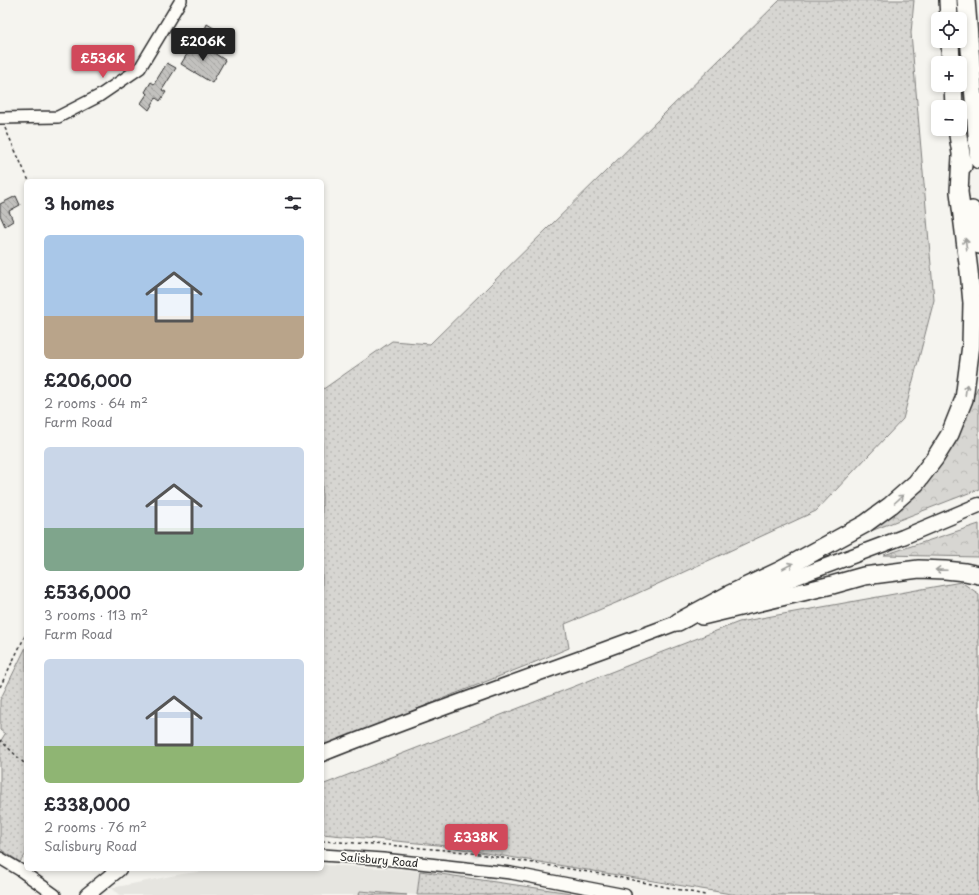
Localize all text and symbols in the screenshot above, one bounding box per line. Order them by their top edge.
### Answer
map controls [931,12,967,136]
button: locate [931,12,967,48]
pin: £206K [175,28,231,62]
text: £206K [180,31,226,50]
pin: £536K [75,45,131,79]
text: £536K [81,48,125,67]
button: + [931,56,967,92]
button: − [931,100,967,136]
text: 3 homes [44,190,114,216]
icon: filters [282,192,304,214]
one-way arrow [962,238,970,251]
icon: home [138,261,210,333]
text: £206,000 [44,367,132,393]
one-way arrow [962,384,970,397]
text: 2 rooms · 64 m² [44,393,148,412]
text: Farm Road [44,412,113,431]
icon: home [138,473,210,545]
one-way arrow [893,494,904,503]
one-way arrow [782,562,794,569]
one-way arrow [934,566,947,573]
text: £536,000 [44,579,131,605]
text: 3 rooms · 113 m² [44,605,148,624]
text: Farm Road [44,624,113,643]
icon: home [138,685,210,757]
text: £338,000 [44,791,130,817]
text: 2 rooms · 76 m² [44,817,147,836]
pin: £338K [448,824,504,858]
text: £338K [454,827,498,846]
text: Salisbury Road [44,836,137,855]
street label: Salisbury Road [339,848,419,871]

